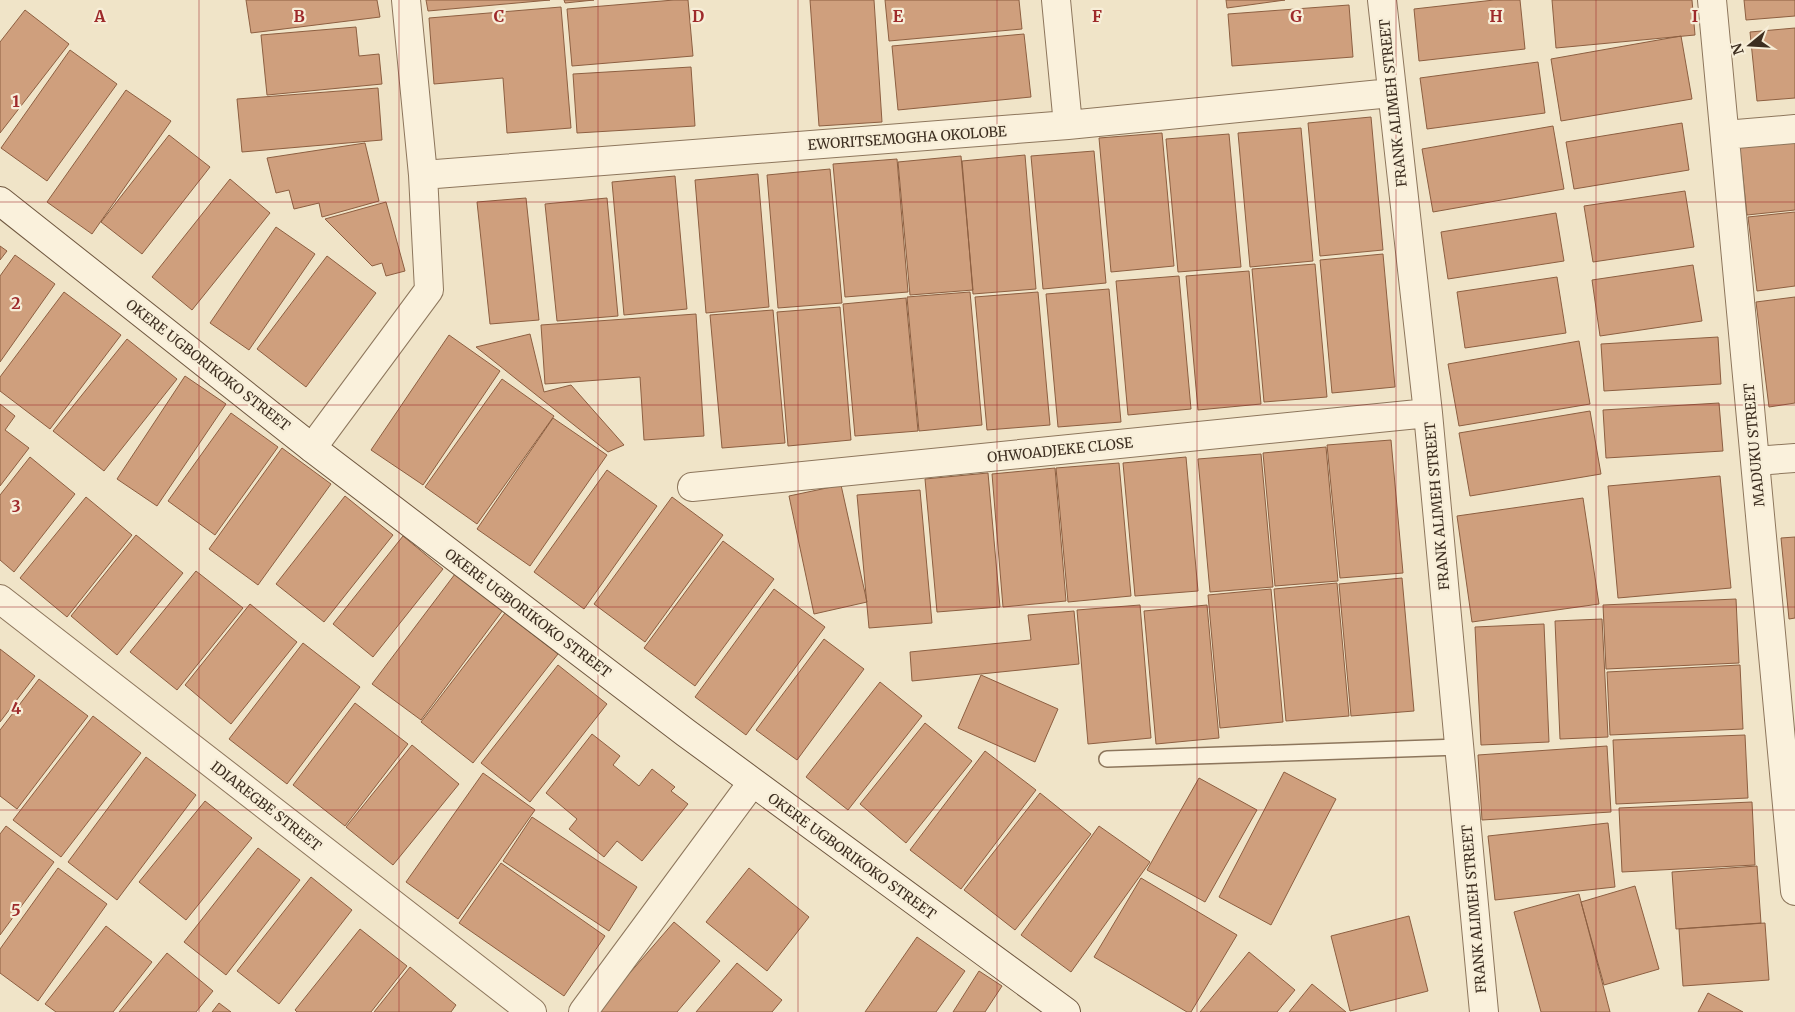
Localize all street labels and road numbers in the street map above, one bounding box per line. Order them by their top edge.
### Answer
street label: FRANK ALIMEH STREET [1375,18,1411,188]
street label: EWORITSEMOGHA OKOLOBE [807,122,1007,154]
street label: OKERE UGBORIKOKO STREET [122,295,294,435]
street label: MADUKU STREET [1740,382,1768,507]
street label: FRANK ALIMEH STREET [1421,421,1453,591]
street label: OHWOADJEKE CLOSE [986,433,1134,467]
street label: OKERE UGBORIKOKO STREET [441,545,615,682]
street label: IDIAREGBE STREET [207,757,325,855]
street label: OKERE UGBORIKOKO STREET [764,789,940,923]
street label: FRANK ALIMEH STREET [1458,824,1490,994]

